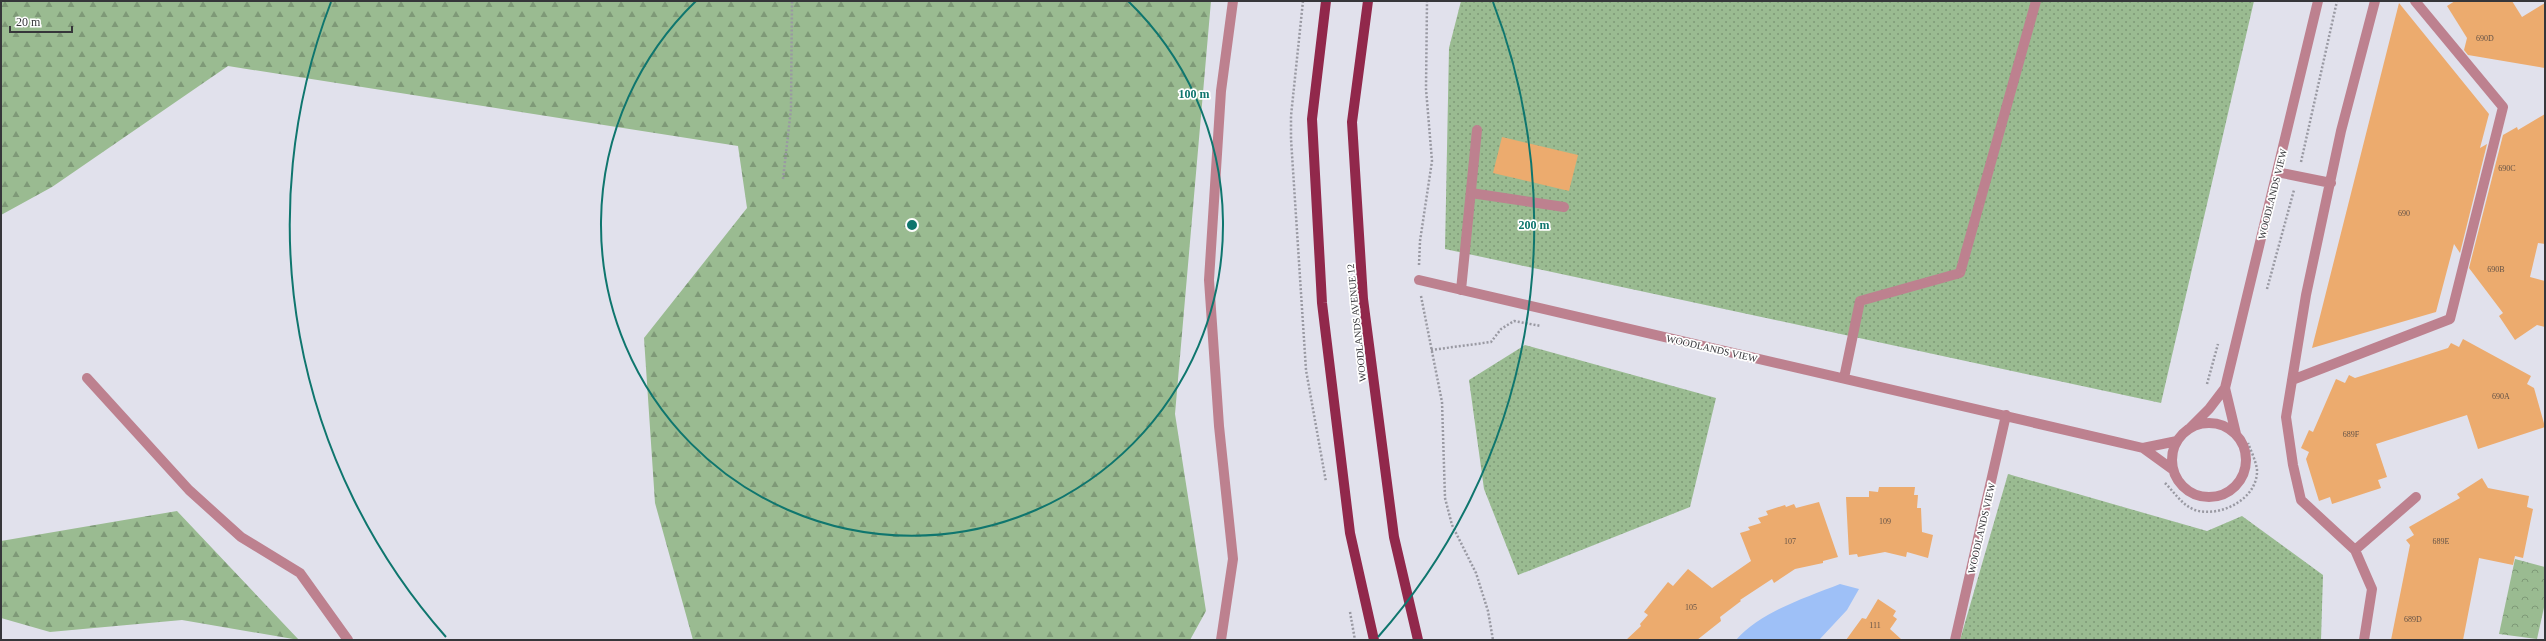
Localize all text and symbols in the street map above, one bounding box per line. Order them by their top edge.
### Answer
scale bar [10,8,72,34]
text: 20 m [16,15,41,29]
house number: 690D [2476,34,2494,43]
text: 100 m [1179,87,1210,101]
street label: WOODLANDS VIEW [2256,147,2289,241]
house number: 690C [2498,164,2516,173]
house number: 690 [2398,209,2410,218]
centre of rings [905,218,919,232]
text: 200 m [1519,218,1550,232]
street label: WOODLANDS AVENUE 12 [1345,263,1368,383]
house number: 690B [2487,265,2505,274]
street label: WOODLANDS VIEW [1665,333,1759,364]
house number: 690A [2492,392,2510,401]
house number: 689F [2343,430,2360,439]
street label: WOODLANDS VIEW [1966,481,1997,575]
house number: 109 [1879,517,1891,526]
house number: 107 [1784,537,1796,546]
house number: 689E [2433,537,2450,546]
house number: 105 [1685,603,1697,612]
house number: 689D [2404,615,2422,624]
house number: 111 [1869,621,1881,630]

